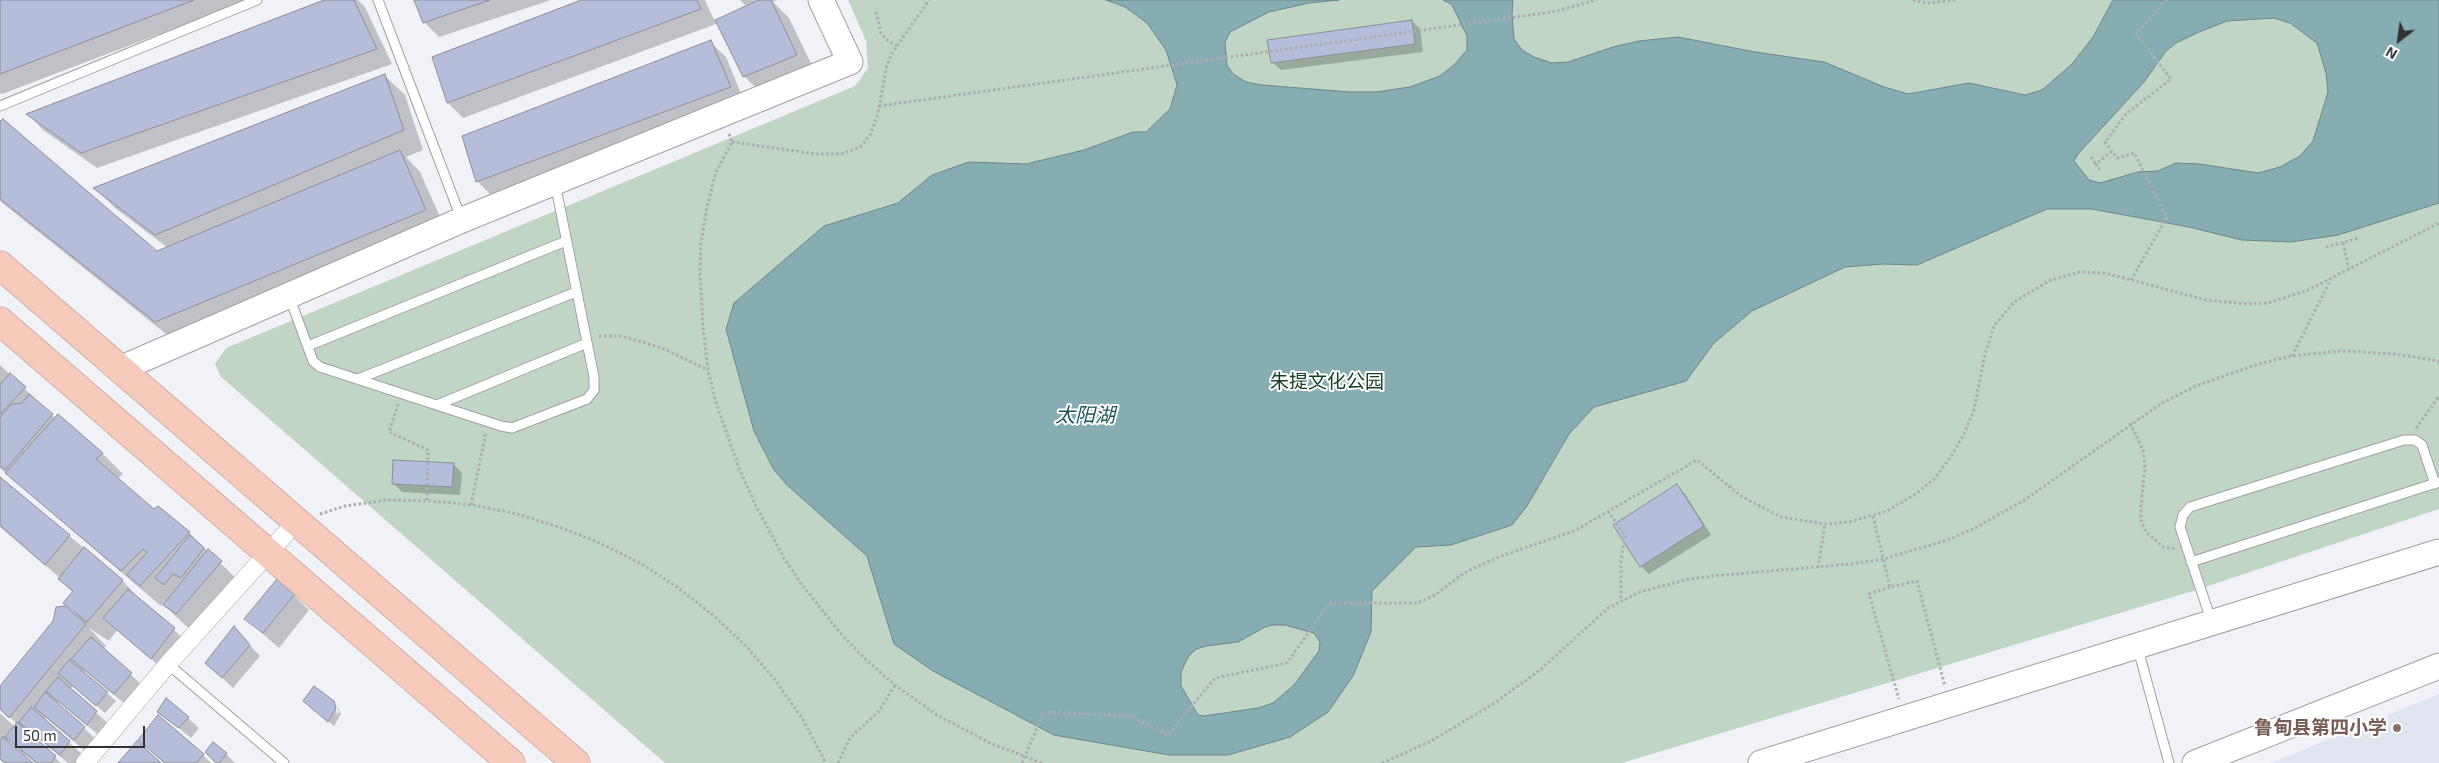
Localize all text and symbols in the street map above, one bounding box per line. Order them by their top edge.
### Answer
north arrow [2374,15,2424,65]
text: N [2383,44,2400,63]
park label: 朱提文化公园 [1270,371,1384,393]
water label: 太阳湖 [1055,403,1115,427]
scale bar [18,716,148,748]
place label: 鲁甸县第四小学 [2254,717,2387,739]
marker: 鲁甸县第四小学 [2391,722,2403,734]
text: 50 m [23,726,57,744]

